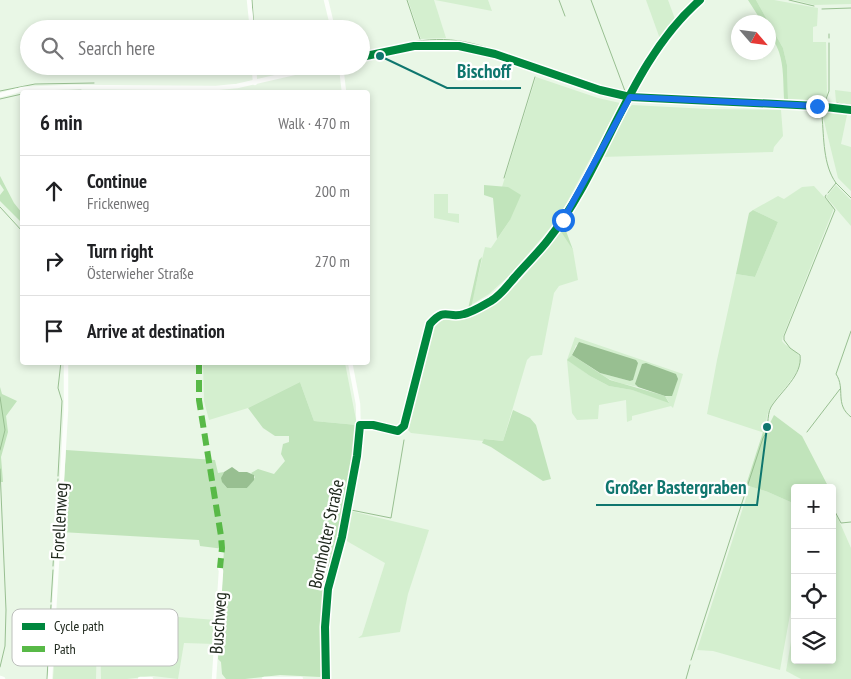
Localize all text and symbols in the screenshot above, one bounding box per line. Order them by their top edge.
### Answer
north arrow [731,15,776,60]
search box [20,20,370,75]
icon: search [38,34,66,62]
text: Search here [78,36,155,60]
callout: Bischoff [447,54,521,88]
text: Bischoff [457,59,512,83]
route end [806,95,829,118]
text: 6 min [40,109,82,136]
text: Walk · 470 m [278,113,350,133]
text: Continue [87,169,147,193]
icon: ahead [40,177,68,205]
text: 200 m [315,181,350,201]
text: Frickenweg [87,193,150,213]
route start [552,209,575,232]
text: Turn right [87,239,153,263]
icon: right [40,247,68,275]
text: 270 m [315,251,350,271]
text: Österwieher Straße [87,263,194,283]
icon: arrive [40,317,68,345]
text: Arrive at destination [87,319,225,343]
callout: Großer Bastergraben [596,471,757,505]
text: Großer Bastergraben [605,475,747,499]
street label: Bornholter Straße [303,477,349,591]
street label: Forellenweg [46,482,72,560]
map controls [791,484,836,664]
button: + [791,484,836,529]
button: − [791,529,836,574]
button: locate [791,574,836,619]
street label: Buschweg [204,591,232,655]
legend [12,609,178,666]
text: Cycle path [54,617,104,635]
button: layers [791,619,836,664]
text: Path [54,640,76,658]

